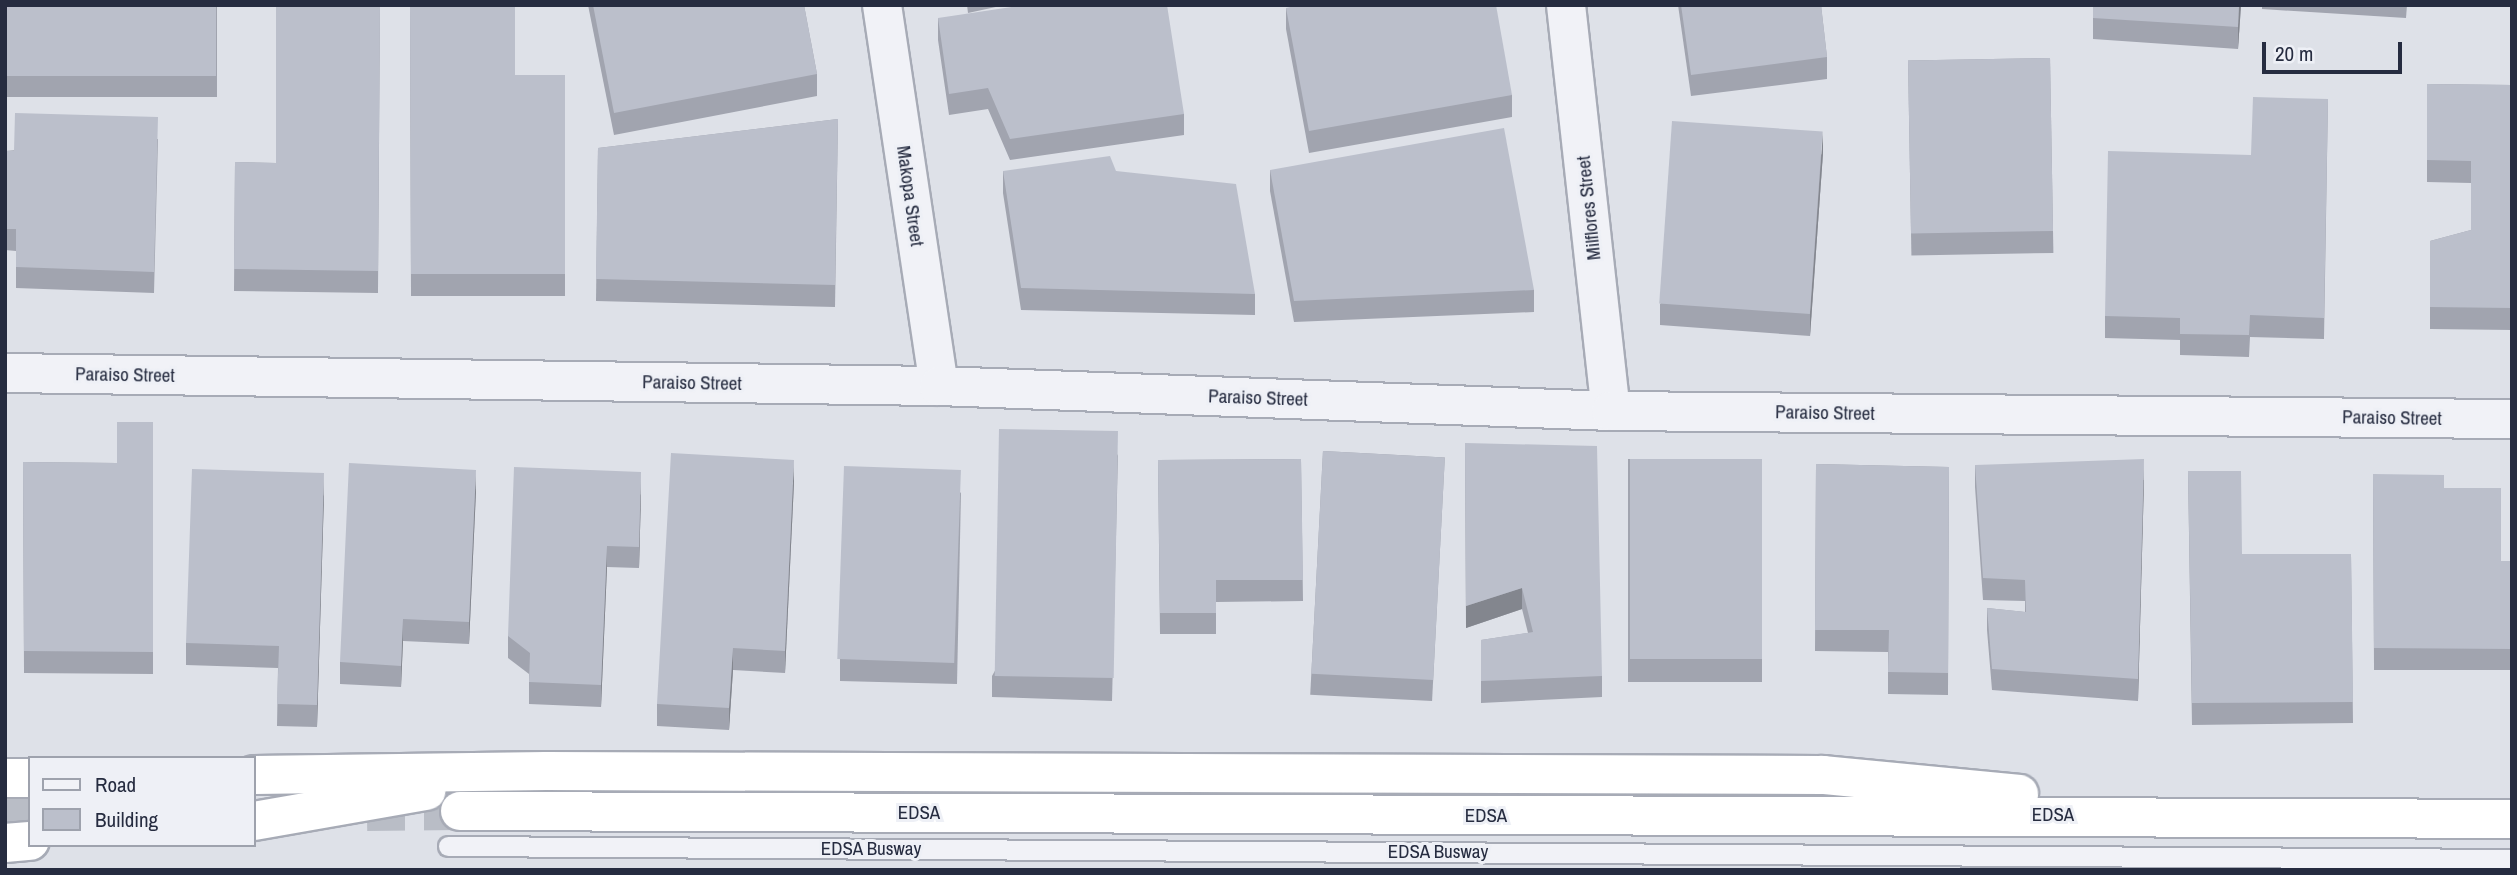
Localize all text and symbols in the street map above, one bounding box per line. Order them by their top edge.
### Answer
scale bar [2265,28,2405,72]
text: 20 m [2275,39,2313,68]
street label: Makopa Street [892,144,928,248]
street label: Milflores Street [1572,155,1606,261]
street label: Paraiso Street [75,363,175,387]
street label: Paraiso Street [642,371,742,395]
street label: Paraiso Street [1208,385,1308,411]
street label: Paraiso Street [1775,401,1875,425]
street label: Paraiso Street [2342,406,2442,430]
legend [28,756,256,847]
text: Road [95,770,136,799]
street label: EDSA [898,802,940,824]
street label: EDSA [2032,804,2074,826]
text: Building [95,805,158,834]
street label: EDSA [1465,805,1507,827]
street label: EDSA Busway [820,838,922,860]
street label: EDSA Busway [1387,841,1489,863]

